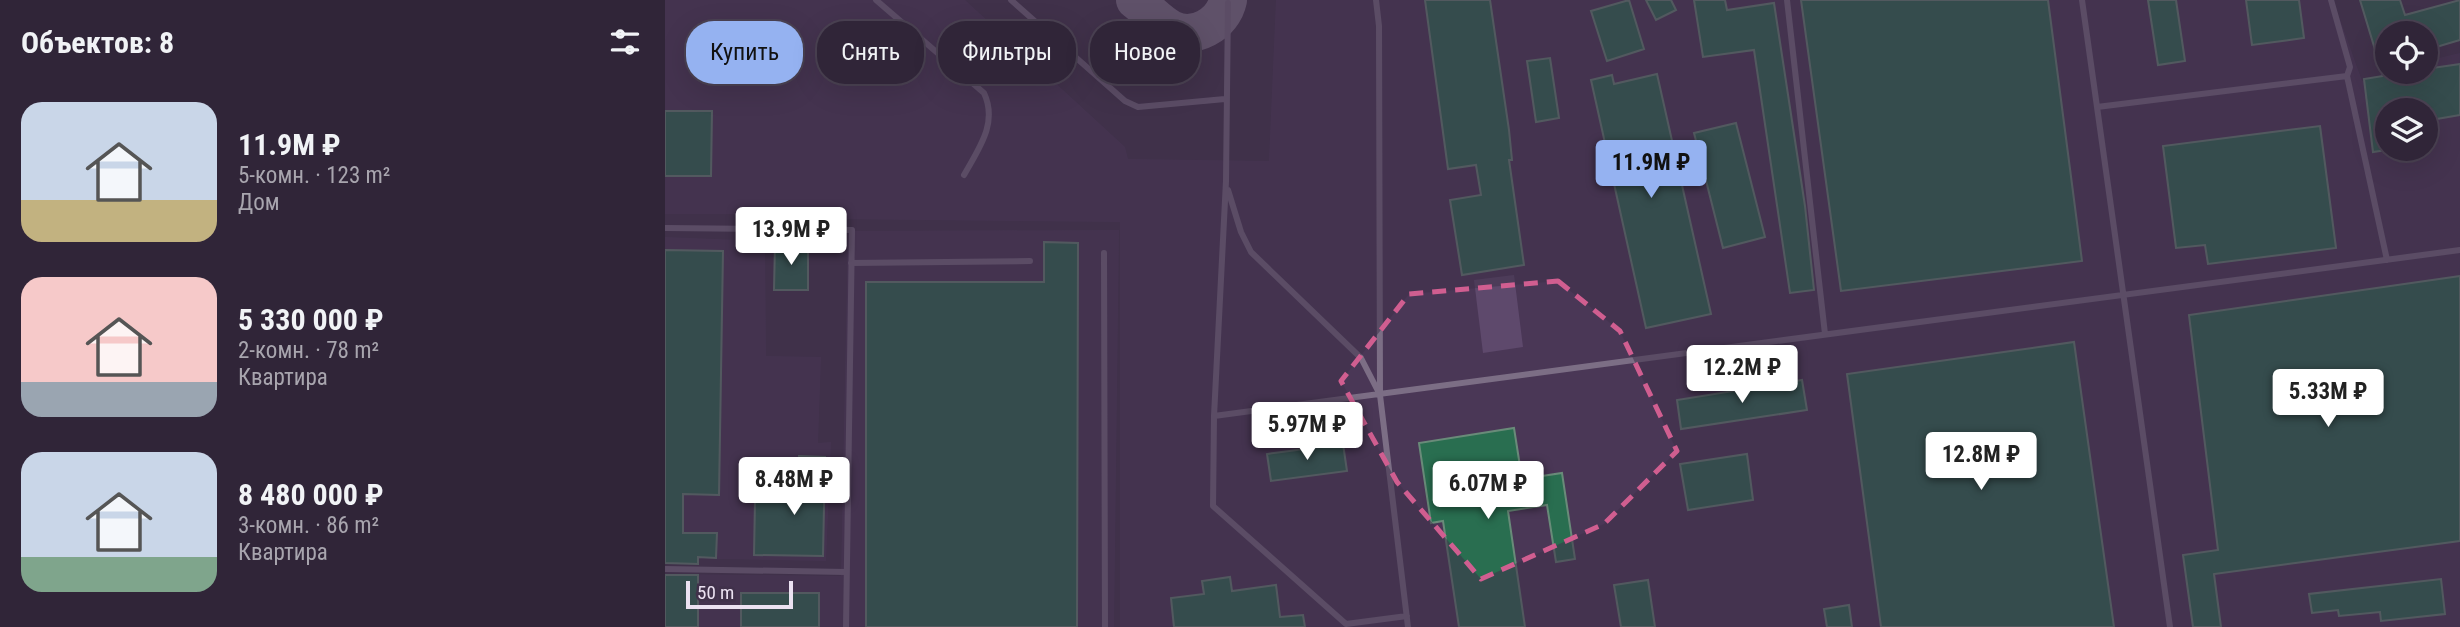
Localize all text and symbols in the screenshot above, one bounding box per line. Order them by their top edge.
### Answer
chip: Купить [686,21,803,84]
chip: Снять [817,21,924,84]
chip: Фильтры [938,21,1076,84]
chip: Новое [1090,21,1200,84]
map controls [2375,21,2438,161]
button: locate [2375,21,2438,84]
icon: filters [606,23,644,61]
text: Объектов: 8 [21,25,174,60]
button: layers [2375,98,2438,161]
text: 11.9M ₽ [238,127,341,162]
icon: home [77,130,161,214]
pin: 11.9M ₽ [1586,140,1716,200]
text: 11.9M ₽ [1612,149,1690,176]
text: 5-комн. · 123 m² [238,162,390,189]
text: Дом [238,189,280,216]
pin: 13.9M ₽ [726,208,856,267]
text: 13.9M ₽ [752,216,830,243]
text: 5 330 000 ₽ [238,302,384,337]
icon: home [77,305,161,389]
text: 2-комн. · 78 m² [238,337,379,364]
pin: 12.2M ₽ [1677,346,1807,405]
text: 12.2M ₽ [1703,354,1781,381]
text: Квартира [238,364,328,391]
pin: 5.33M ₽ [2263,370,2393,429]
text: 5.33M ₽ [2289,378,2367,405]
pin: 5.97M ₽ [1242,402,1372,462]
text: 5.97M ₽ [1268,411,1346,438]
pin: 12.8M ₽ [1916,433,2046,492]
text: 12.8M ₽ [1942,441,2020,468]
pin: 8.48M ₽ [729,458,859,517]
pin: 6.07M ₽ [1423,462,1553,521]
text: 8.48M ₽ [755,466,833,493]
text: 6.07M ₽ [1449,470,1527,497]
text: 8 480 000 ₽ [238,477,384,512]
icon: home [77,480,161,564]
text: 3-комн. · 86 m² [238,512,379,539]
text: Квартира [238,539,328,566]
scale bar [686,578,793,610]
text: 50 m [697,581,734,604]

